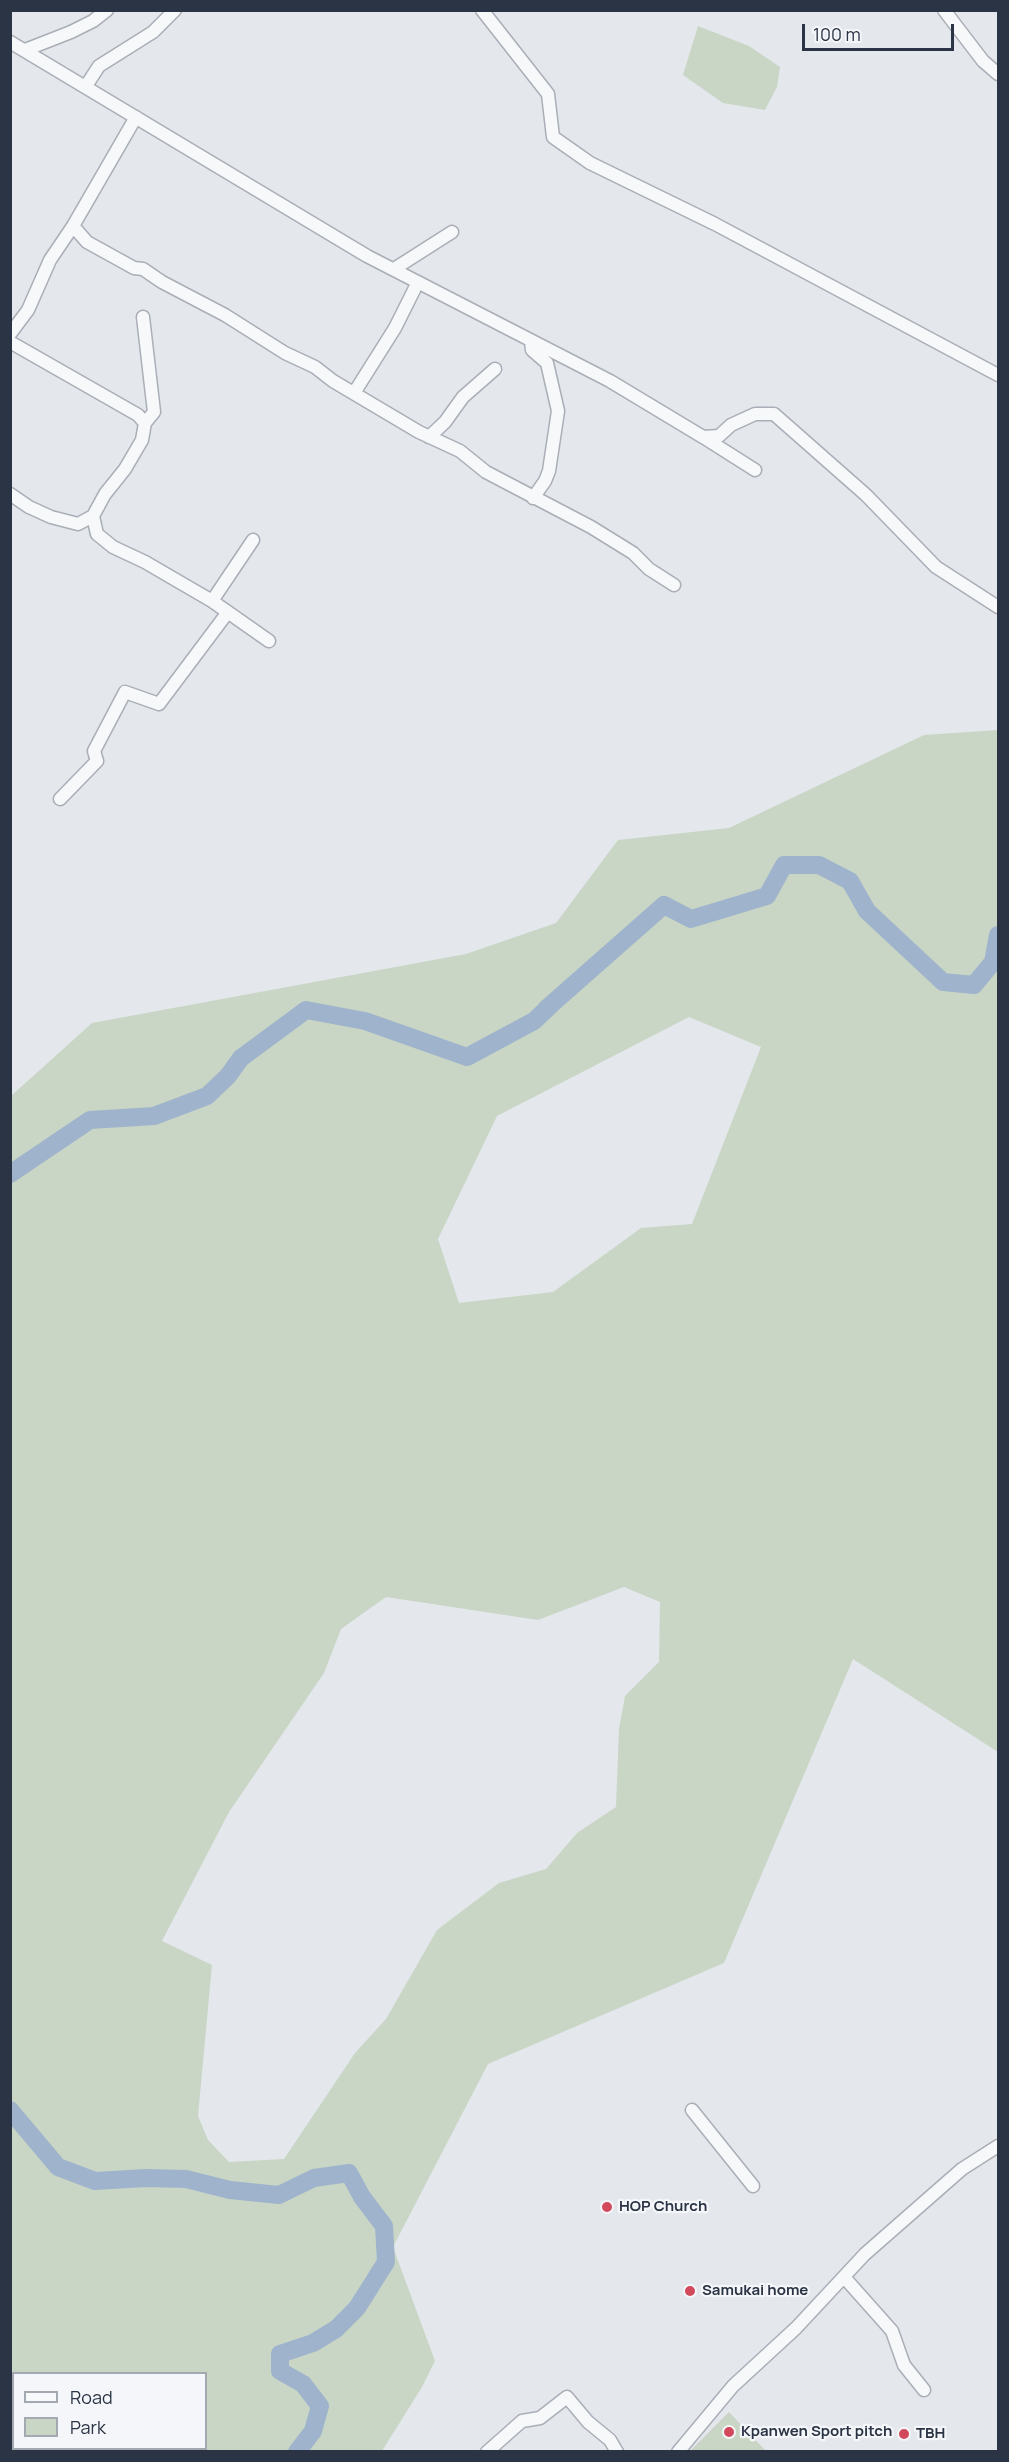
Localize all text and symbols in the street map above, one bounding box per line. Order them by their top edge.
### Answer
scale bar [805,12,956,50]
text: 100 m [813,22,861,46]
place label: HOP Church [619,2198,707,2216]
marker: HOP Church [600,2200,614,2214]
place label: Samukai home [702,2282,808,2300]
marker: Samukai home [683,2284,697,2298]
legend [12,2372,207,2450]
text: Road [70,2385,113,2409]
text: Park [70,2415,106,2439]
place label: Kpanwen Sport pitch [741,2423,892,2441]
marker: Kpanwen Sport pitch [722,2425,736,2439]
place label: TBH [916,2425,945,2443]
marker: TBH [897,2427,911,2441]

